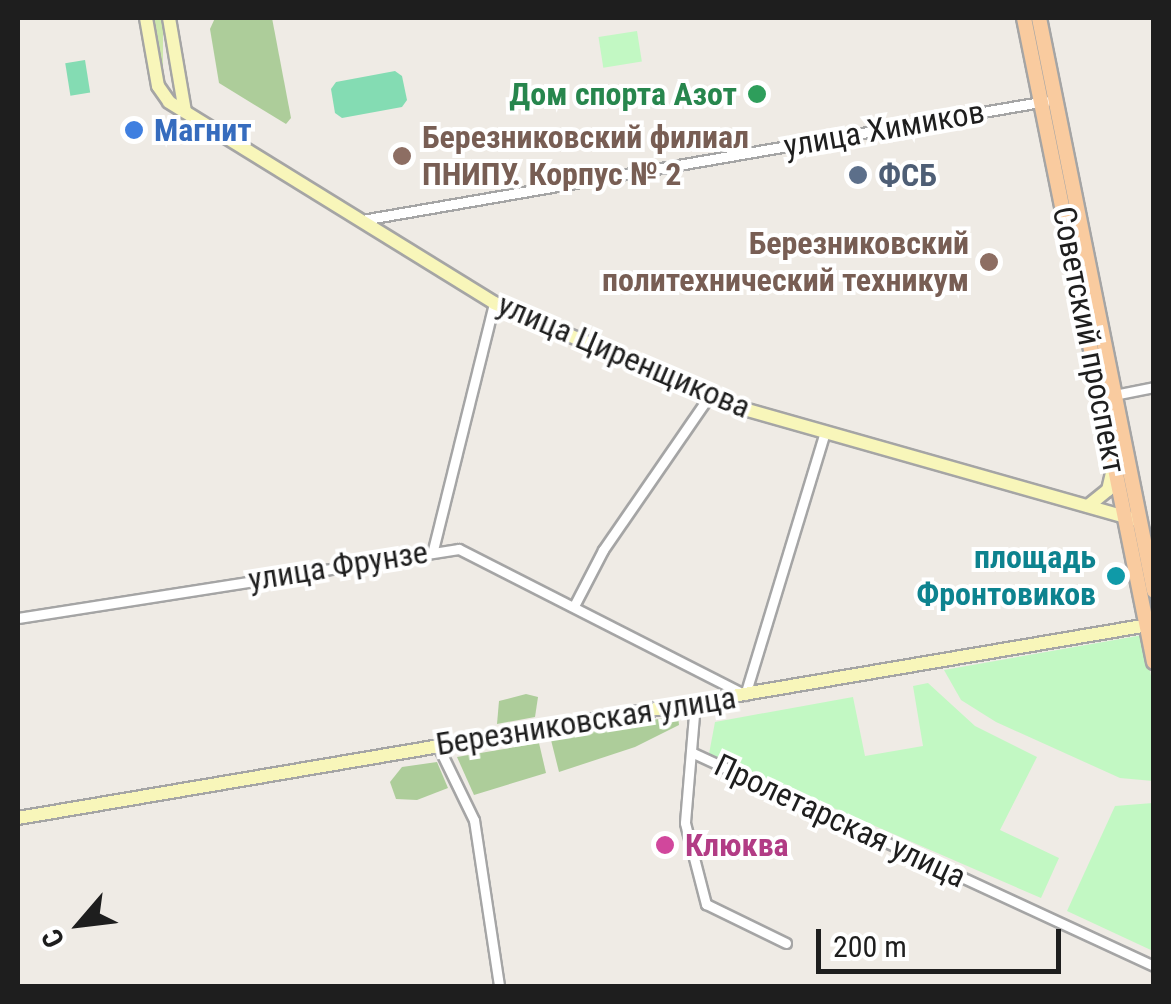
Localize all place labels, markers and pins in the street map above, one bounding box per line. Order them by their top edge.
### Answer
place label: Дом спорта Азот [509,75,737,113]
marker: Дом спорта Азот [746,83,768,105]
place label: Магнит [154,111,252,149]
marker: Магнит [123,119,145,141]
place label: Березниковский филиал ПНИПУ. Корпус № 2 [422,119,749,194]
marker: Березниковский филиал ПНИПУ. Корпус № 2 [391,145,413,167]
place label: ФСБ [878,156,937,194]
marker: ФСБ [847,164,869,186]
place label: Березниковский политехнический техникум [602,225,969,300]
marker: Березниковский политехнический техникум [978,251,1000,273]
place label: площадь Фронтовиков [916,539,1096,614]
marker: площадь Фронтовиков [1105,565,1127,587]
place label: Клюква [685,826,789,864]
marker: Клюква [654,834,676,856]

